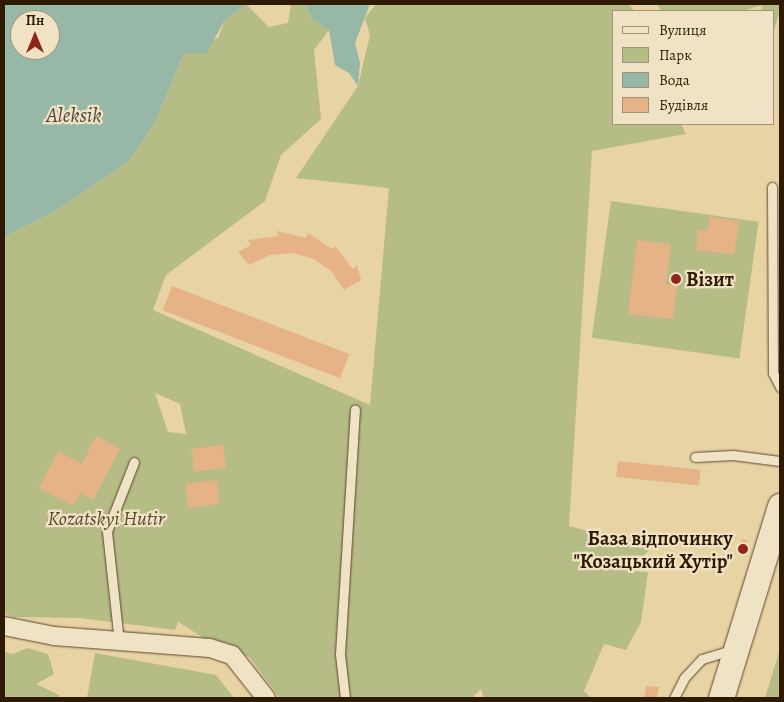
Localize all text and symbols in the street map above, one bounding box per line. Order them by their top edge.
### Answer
north arrow [10,10,60,60]
legend [612,10,774,125]
text: Пн [26,11,44,30]
text: Вулиця [659,20,706,40]
text: Парк [659,45,692,65]
text: Вода [659,70,690,90]
text: Будівля [659,95,708,115]
water label: Aleksik [46,102,102,128]
place label: Візит [686,267,734,291]
marker: Візит [670,273,682,285]
park label: Kozatskyi Hutir [47,506,165,530]
place label: База відпочинку "Козацький Хутір" [573,526,733,573]
marker: База відпочинку "Козацький Хутір" [737,543,749,555]

